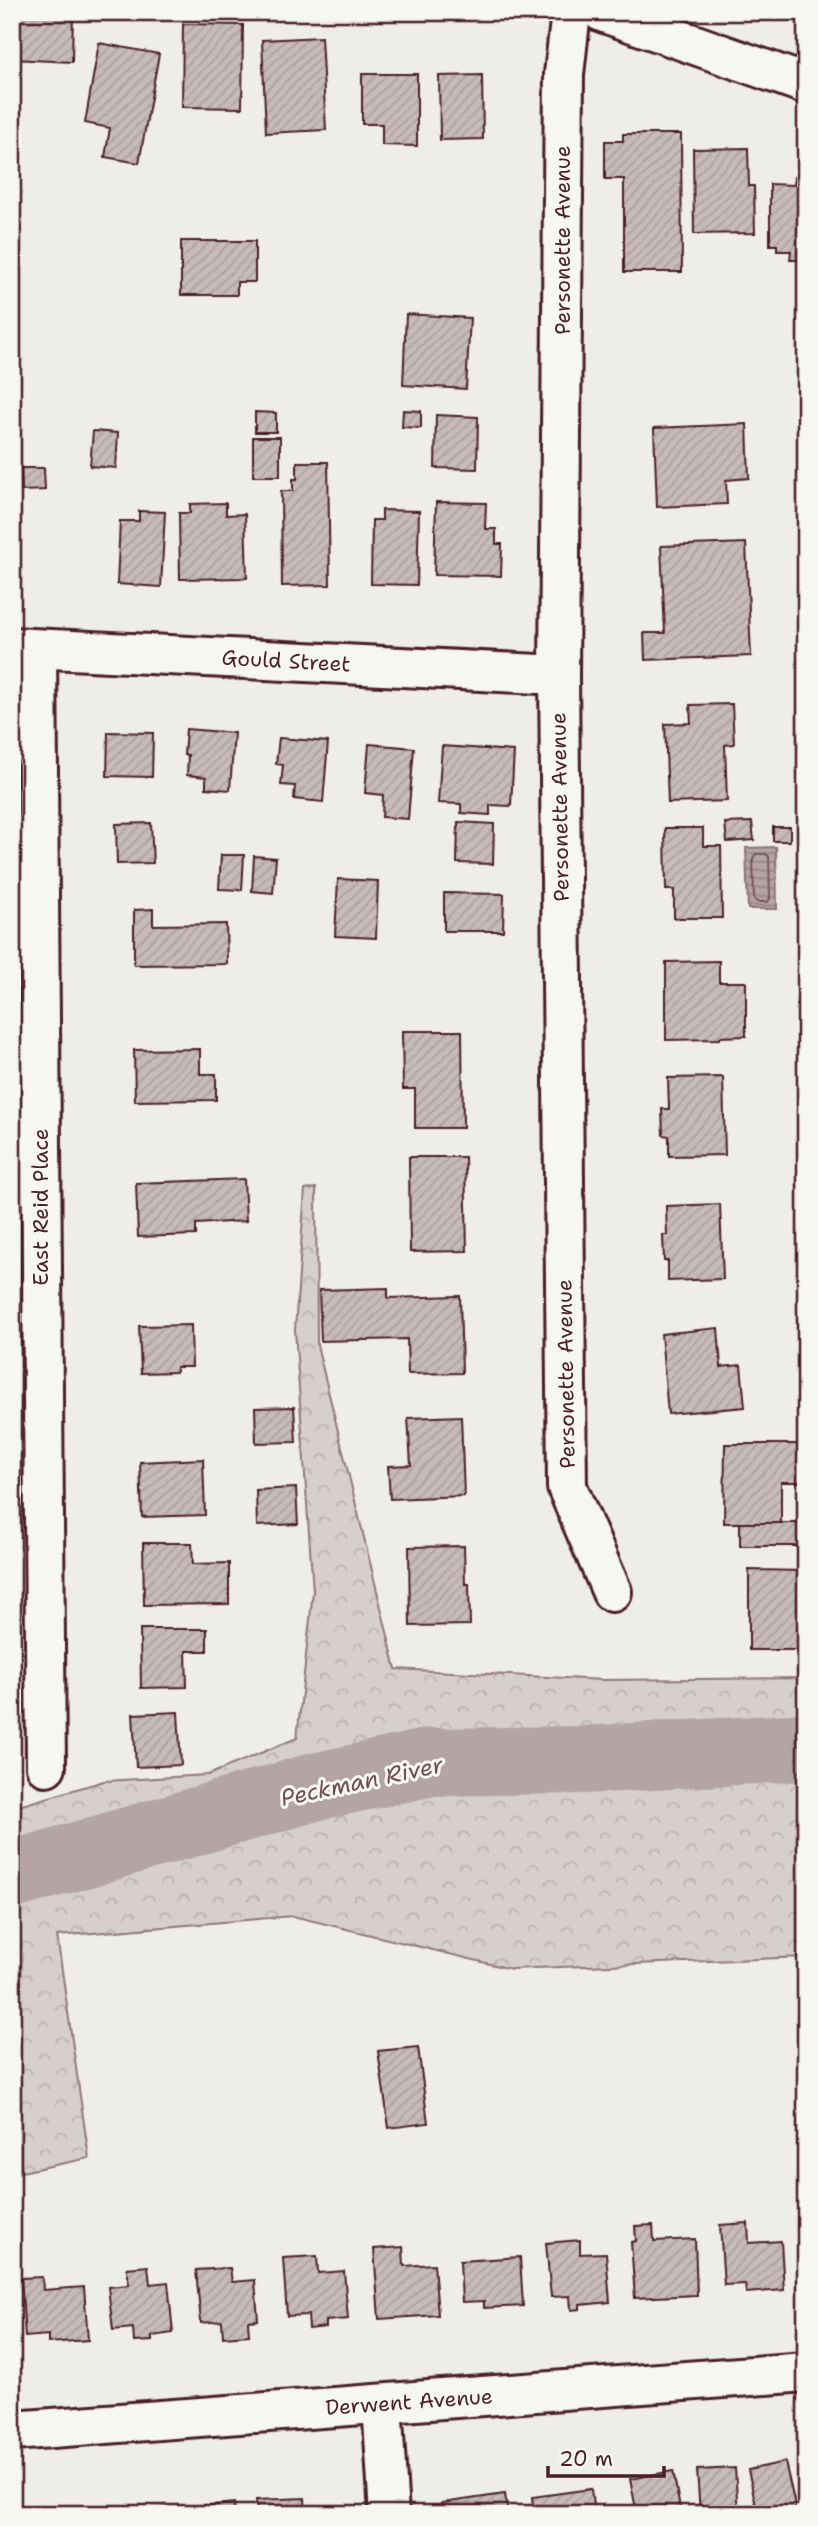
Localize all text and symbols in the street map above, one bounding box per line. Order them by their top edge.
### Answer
street label: Personette Avenue [549,145,577,335]
street label: Gould Street [221,644,351,678]
street label: Personette Avenue [544,712,576,902]
street label: East Reid Place [27,1128,55,1286]
street label: Personette Avenue [550,1279,582,1469]
water label: Peckman River [278,1749,447,1813]
street label: Derwent Avenue [324,2382,494,2422]
scale bar [548,2435,664,2479]
text: 20 m [559,2445,613,2473]

